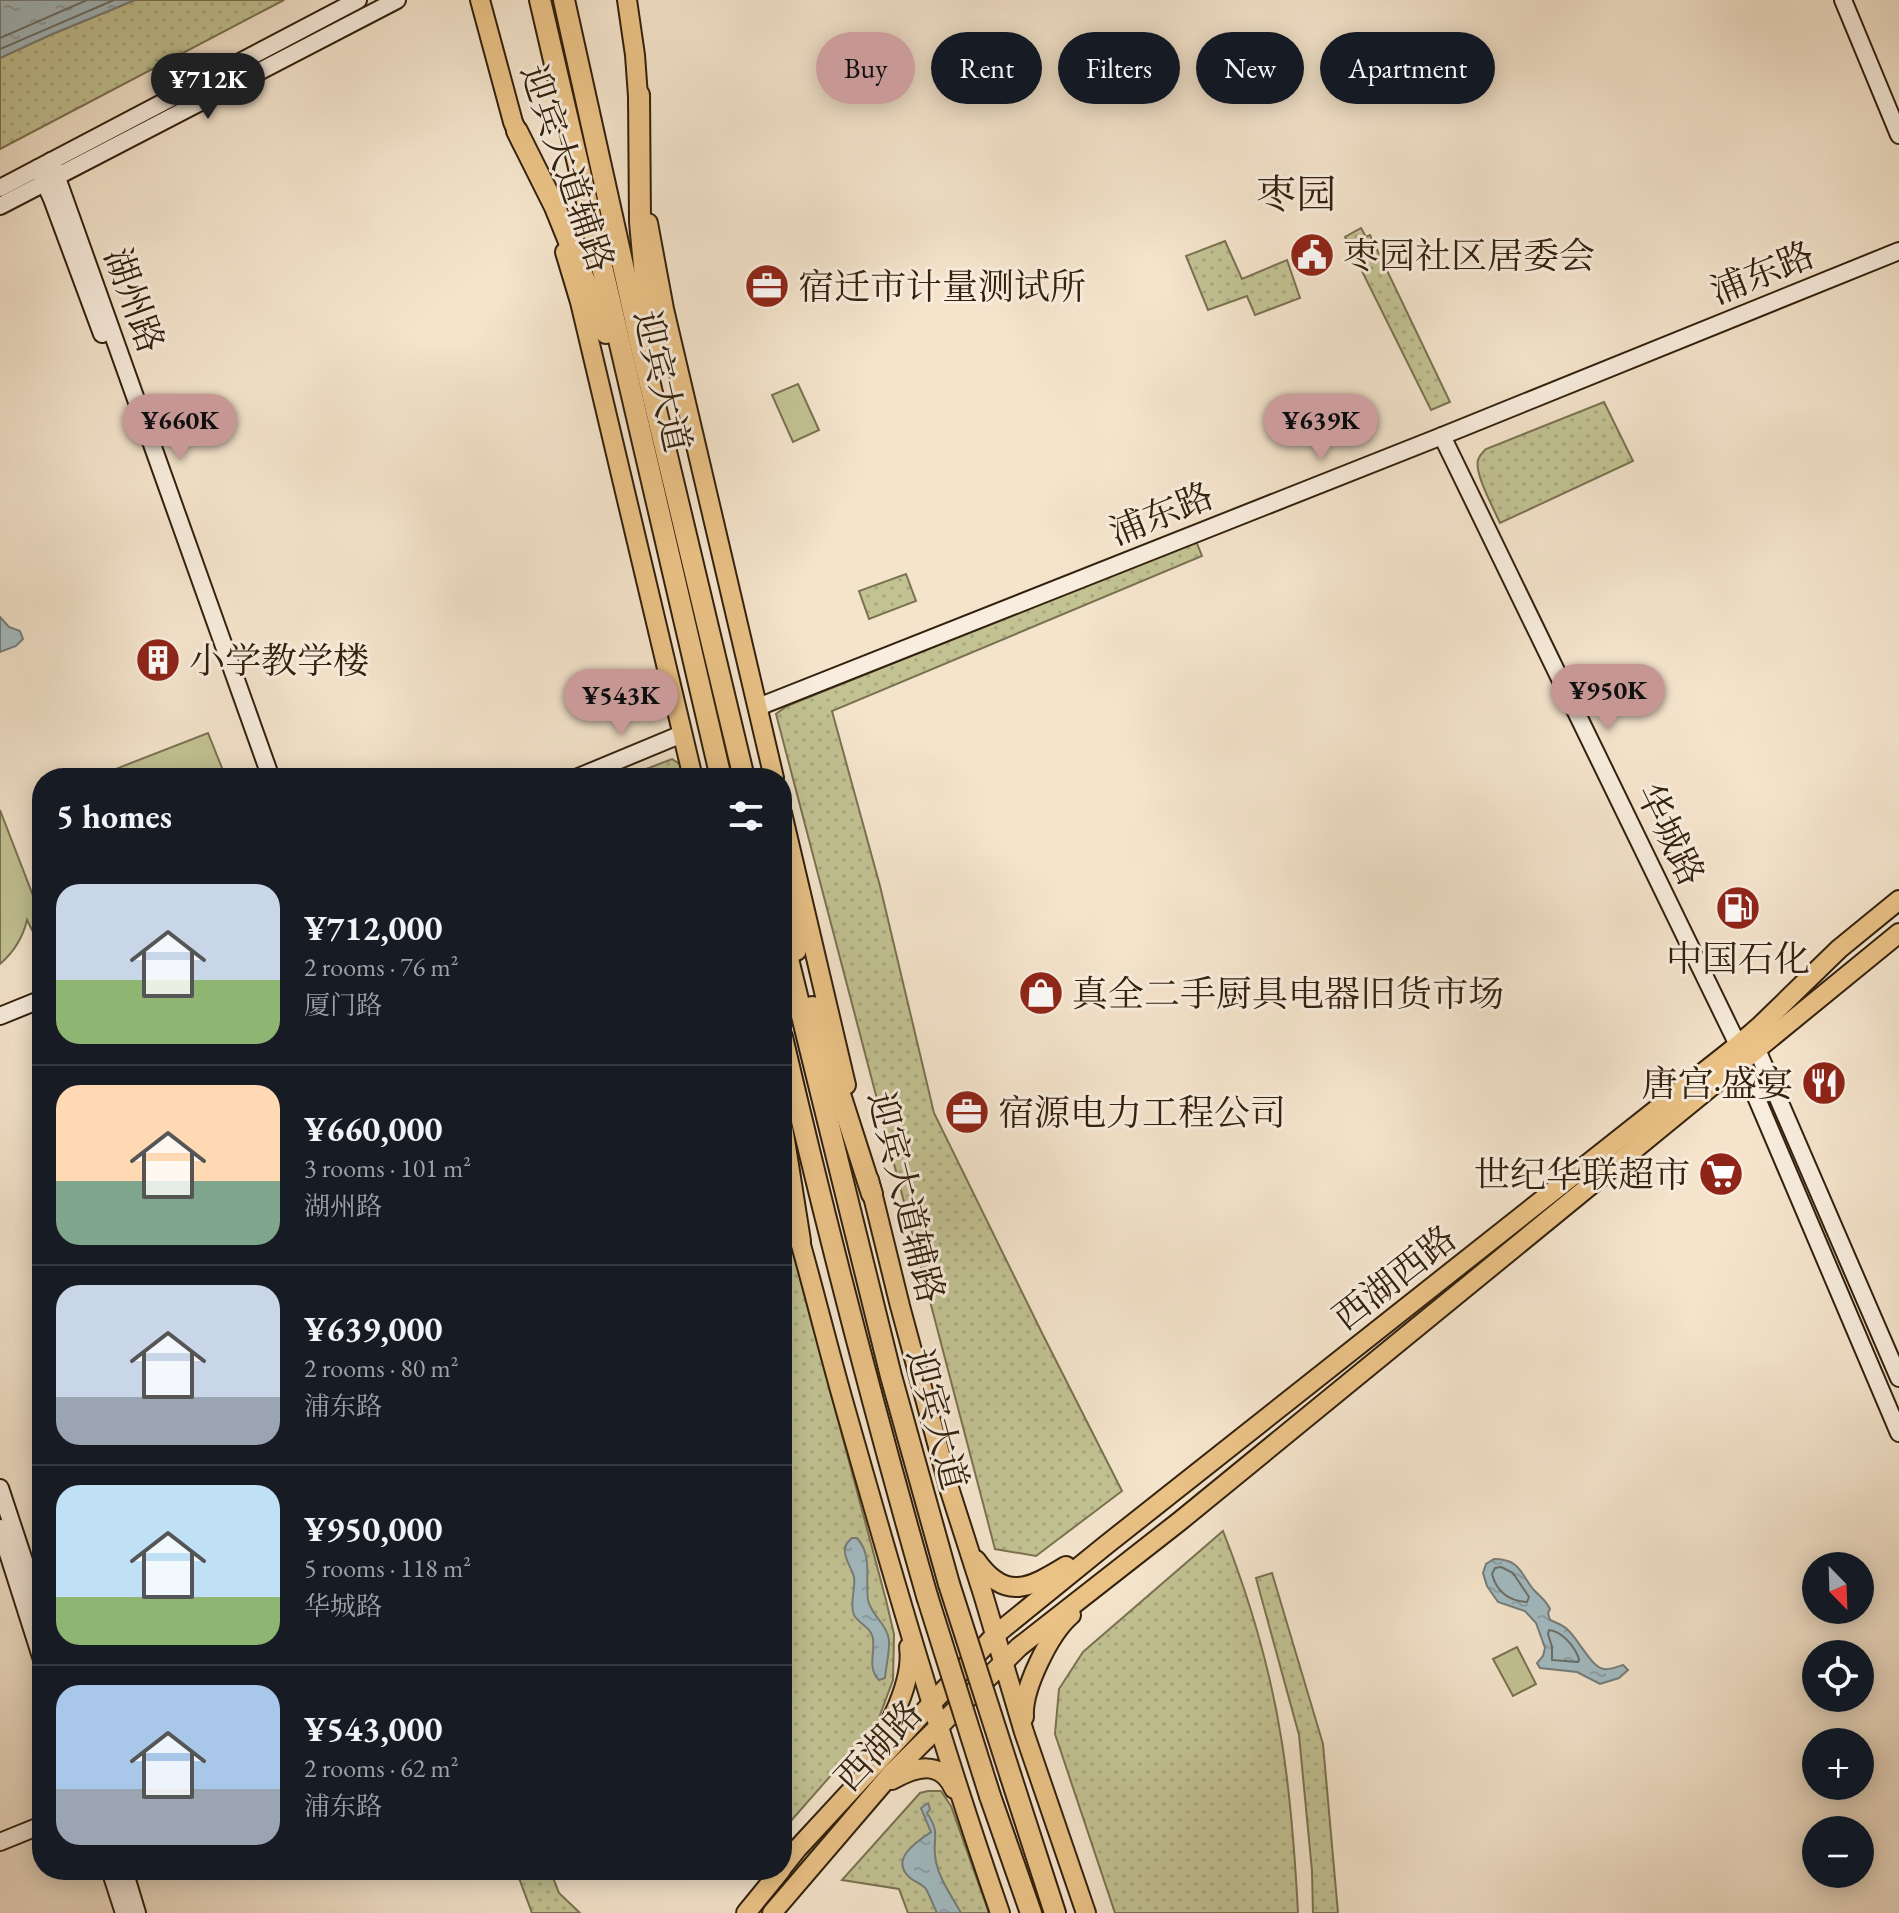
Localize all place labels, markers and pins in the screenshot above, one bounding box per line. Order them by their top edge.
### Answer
pin: ¥712K [152,53,264,121]
public building icon: 枣园社区居委会 [1288,231,1336,279]
place label: 枣园社区居委会 [1343,232,1595,279]
office icon: 宿迁市计量测试所 [743,262,791,310]
place label: 宿迁市计量测试所 [798,263,1086,310]
pin: ¥660K [124,394,236,462]
pin: ¥639K [1265,394,1377,462]
building icon: 小学教学楼 [134,636,182,684]
place label: 小学教学楼 [189,637,369,684]
pin: ¥950K [1552,664,1664,732]
pin: ¥543K [565,669,677,737]
fuel station icon: 中国石化 [1714,884,1762,932]
place label: 中国石化 [1666,935,1810,982]
shop icon: 真全二手厨具电器旧货市场 [1017,969,1065,1017]
place label: 真全二手厨具电器旧货市场 [1072,970,1504,1017]
restaurant icon: 唐宫·盛宴 [1800,1059,1848,1107]
place label: 唐宫·盛宴 [1642,1060,1793,1107]
office icon: 宿源电力工程公司 [943,1088,991,1136]
place label: 宿源电力工程公司 [998,1089,1286,1136]
supermarket icon: 世纪华联超市 [1697,1150,1745,1198]
place label: 世纪华联超市 [1474,1151,1690,1198]

